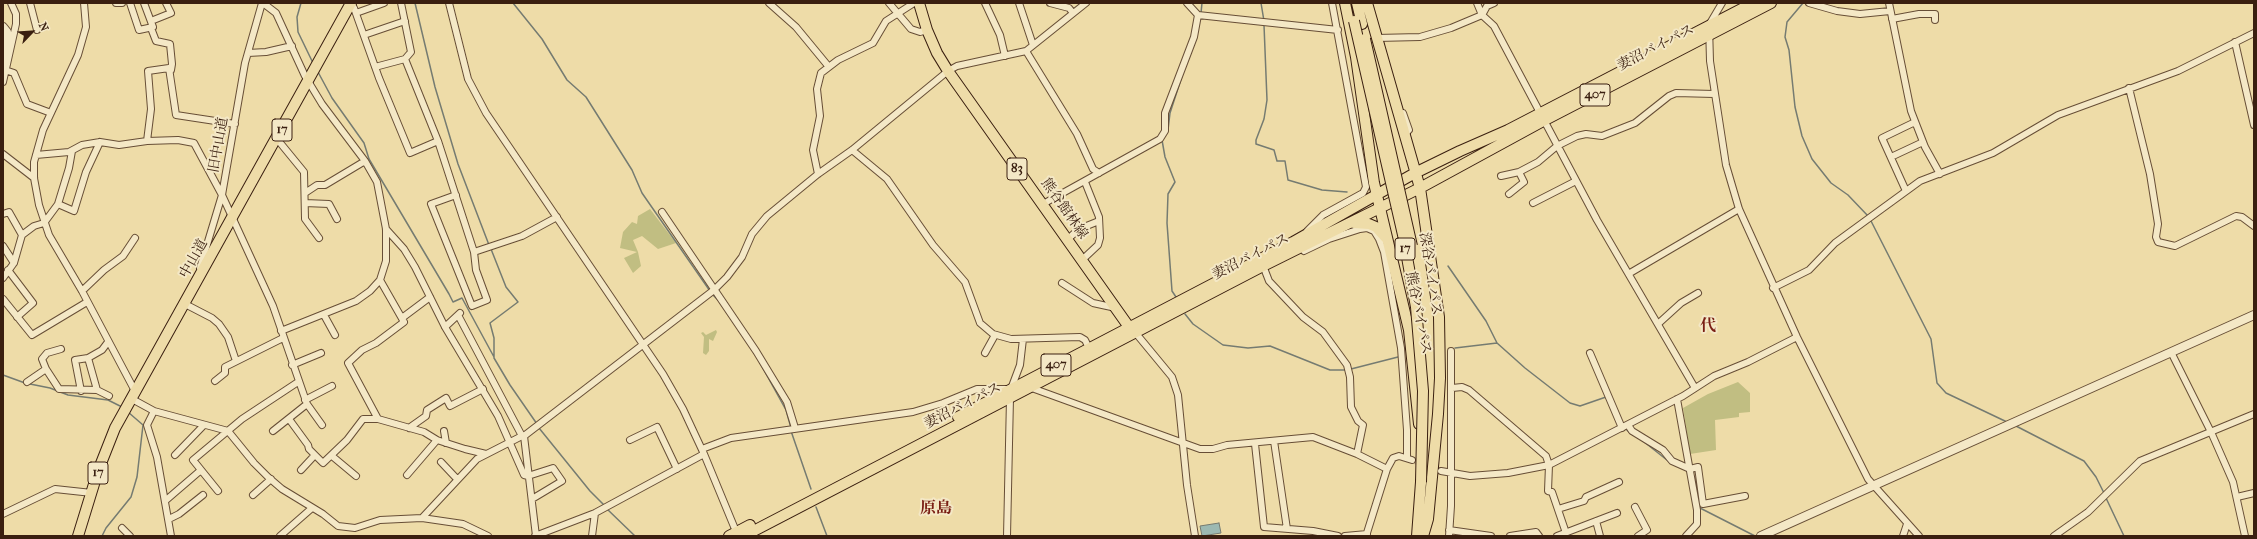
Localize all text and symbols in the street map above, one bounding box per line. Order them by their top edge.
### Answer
north arrow [12,12,52,52]
text: N [36,20,51,33]
street label: 妻沼バイパス [1615,21,1697,75]
road number: 407 [1580,84,1610,106]
street label: 旧中山道 [206,116,232,174]
road number: 17 [272,119,292,141]
road number: 83 [1007,158,1027,180]
street label: 熊谷館林線 [1037,176,1091,242]
street label: 妻沼バイパス [1210,230,1292,284]
street label: 深谷バイパス [1415,231,1445,317]
street label: 中山道 [176,237,212,281]
road number: 17 [1395,238,1415,260]
street label: 熊谷バイパス [1402,270,1434,356]
district label: 代 [1700,317,1716,337]
road number: 407 [1041,354,1071,376]
street label: 妻沼バイパス [922,379,1004,433]
road number: 17 [88,462,108,484]
district label: 原島 [920,499,952,519]

